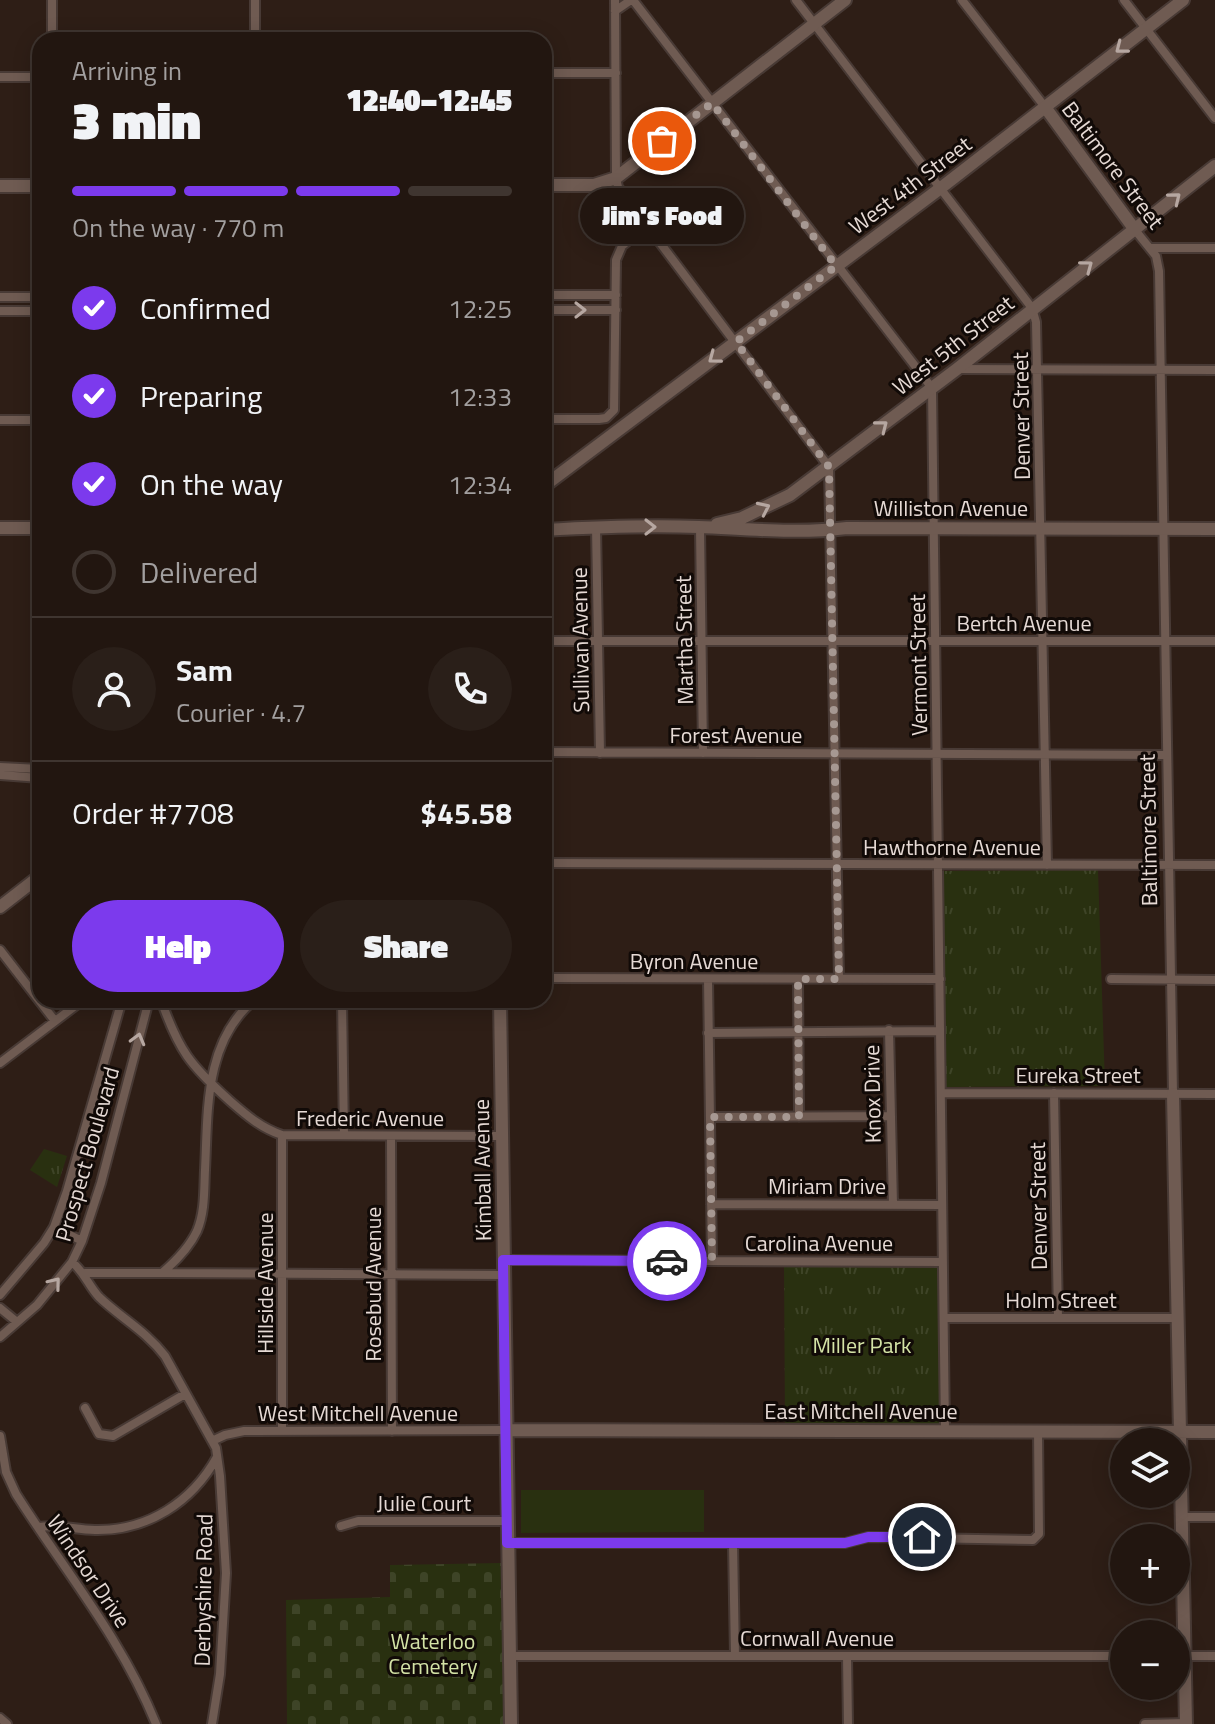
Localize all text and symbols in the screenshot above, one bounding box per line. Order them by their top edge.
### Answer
one-way arrow [1115,38,1130,52]
text: Arriving in [72,51,182,90]
text: 12:40–12:45 [346,77,512,123]
text: 3 min [72,80,201,159]
street label: Baltimore Street [1054,94,1173,236]
pin [628,107,696,175]
icon: bag [640,119,684,163]
street label: West 4th Street [841,127,979,243]
callout: Jim's Food [580,189,744,245]
one-way arrow [1166,193,1181,207]
text: Jim's Food [602,196,722,235]
text: On the way · 770 m [72,208,284,247]
one-way arrow [1078,261,1093,275]
text: Confirmed [140,285,271,331]
icon: check [72,286,116,330]
street label: West 5th Street [885,286,1021,403]
text: 12:25 [448,289,512,328]
one-way arrow [574,301,587,319]
one-way arrow [708,349,723,363]
street label: Denver Street [1003,352,1039,480]
text: Preparing [140,373,262,419]
icon: check [72,374,116,418]
text: 12:33 [448,377,512,416]
one-way arrow [873,421,888,435]
text: On the way [140,461,283,507]
icon: check [72,462,116,506]
text: 12:34 [448,465,512,504]
street label: Williston Avenue [874,491,1028,525]
one-way arrow [756,502,770,518]
one-way arrow [644,518,657,536]
text: Delivered [140,549,258,595]
street label: Sullivan Avenue [562,567,598,713]
street label: Martha Street [666,575,702,705]
street label: Vermont Street [900,594,936,736]
street label: Bertch Avenue [956,606,1092,640]
button: person [72,647,156,731]
text: Sam [176,647,233,693]
button: phone [428,647,512,731]
text: Courier · 4.7 [176,693,306,732]
street label: Forest Avenue [670,718,802,752]
street label: Baltimore Street [1130,753,1166,906]
text: Order #7708 [72,790,234,836]
text: $45.58 [420,790,512,836]
street label: Hawthorne Avenue [863,830,1041,864]
button: Help [72,900,284,992]
button: Share [300,900,512,992]
street label: Byron Avenue [630,944,758,978]
one-way arrow [129,1032,146,1046]
street label: Knox Drive [854,1044,890,1144]
street label: Eureka Street [1015,1058,1141,1092]
street label: Prospect Boulevard [46,1063,128,1245]
street label: Kimball Avenue [464,1099,500,1241]
street label: Frederic Avenue [296,1101,444,1135]
street label: Denver Street [1020,1142,1056,1270]
street label: Miriam Drive [768,1169,886,1203]
street label: Rosebud Avenue [356,1207,390,1361]
street label: Hillside Avenue [248,1212,282,1354]
courier [627,1221,707,1301]
street label: Carolina Avenue [745,1226,893,1260]
icon: car [645,1239,689,1283]
one-way arrow [46,1277,60,1292]
street label: Holm Street [1005,1283,1117,1317]
park label: Miller Park [812,1328,912,1362]
street label: East Mitchell Avenue [764,1394,958,1428]
street label: West Mitchell Avenue [258,1396,458,1430]
map controls [1110,1428,1190,1700]
button: layers [1110,1428,1190,1508]
street label: Julie Court [377,1486,471,1520]
pin [888,1503,956,1571]
street label: Windsor Drive [39,1508,139,1634]
street label: Derbyshire Road [185,1513,221,1667]
icon: home [900,1515,944,1559]
button: + [1110,1524,1190,1604]
button: − [1110,1620,1190,1700]
street label: Cornwall Avenue [740,1621,894,1655]
park label: Waterloo Cemetery [388,1624,478,1683]

